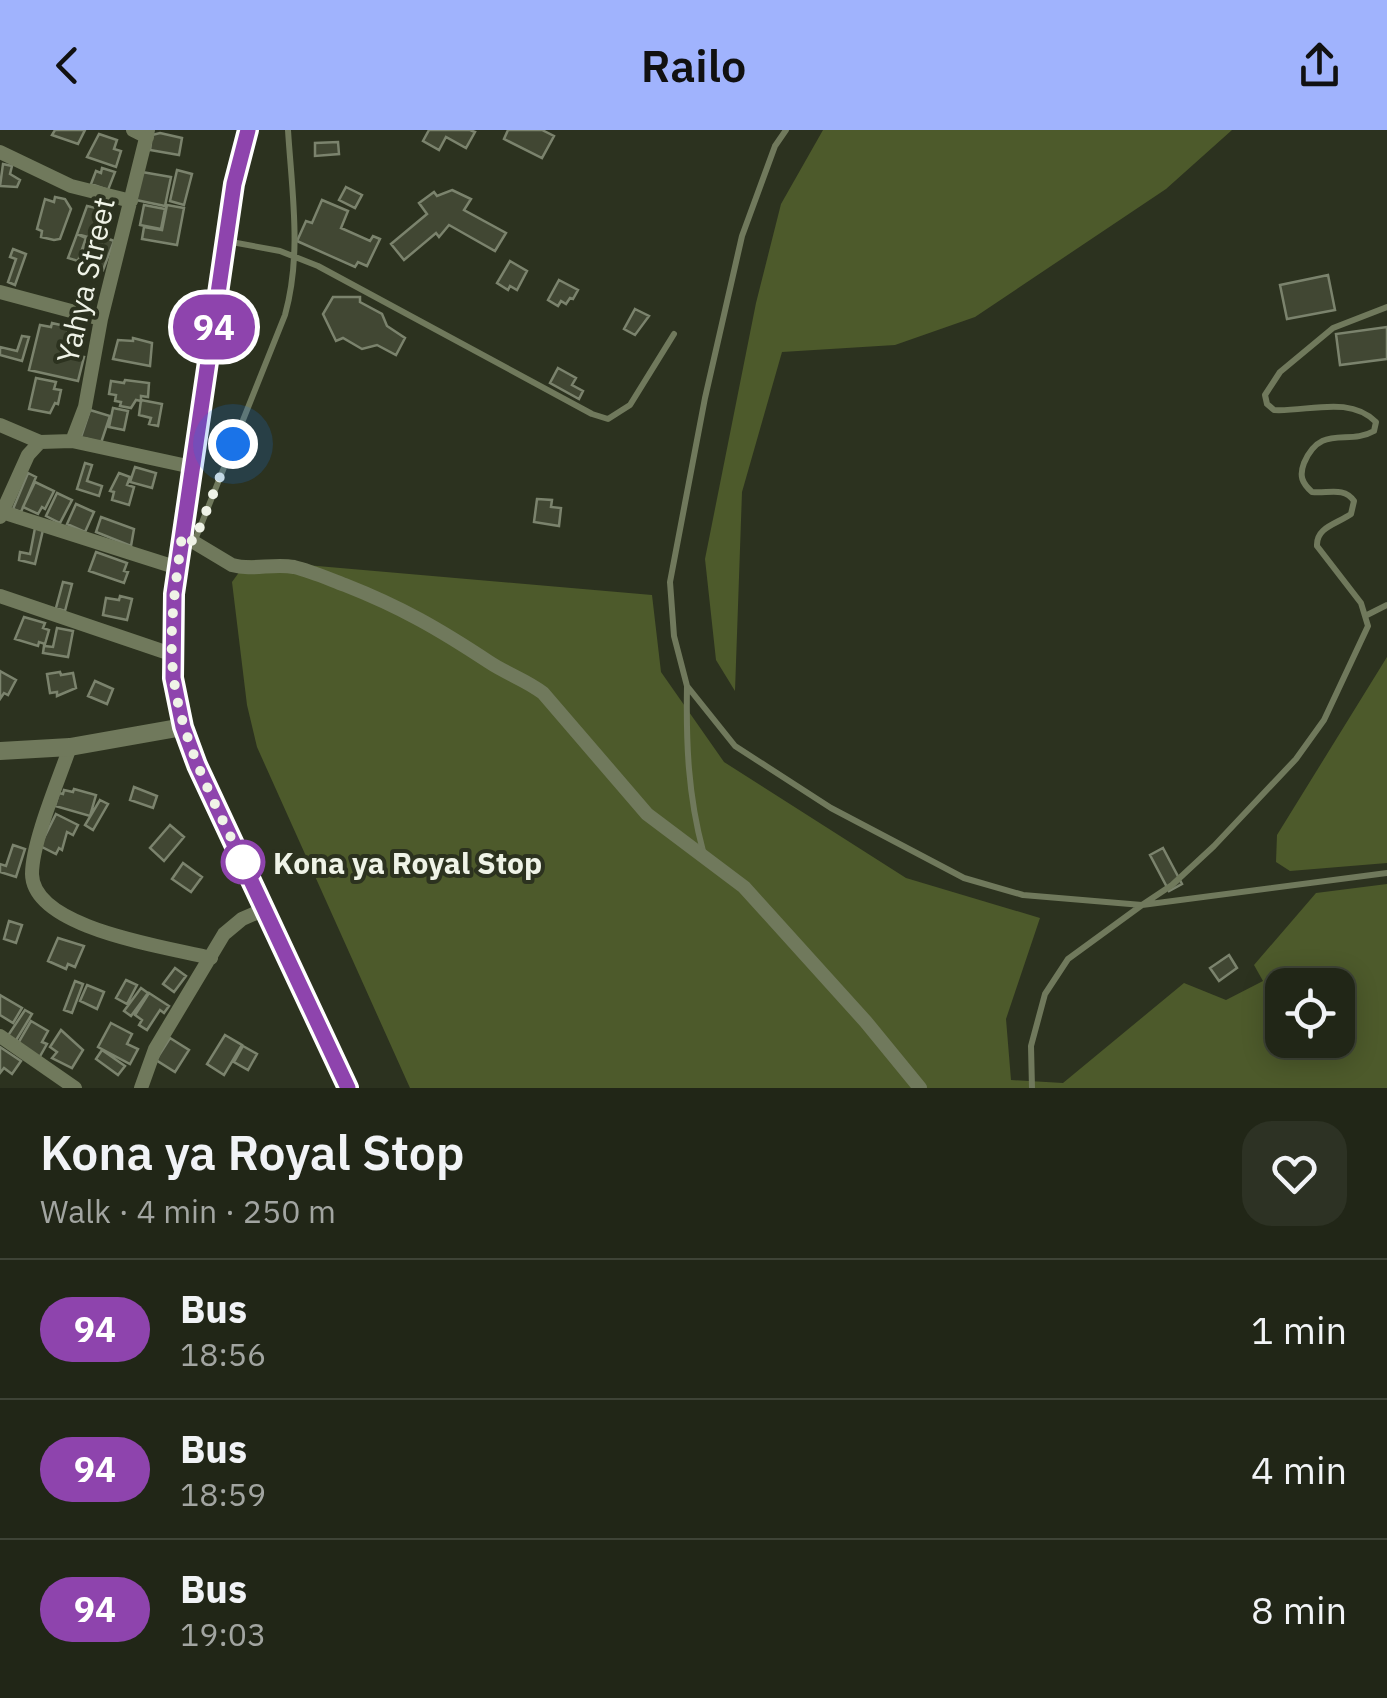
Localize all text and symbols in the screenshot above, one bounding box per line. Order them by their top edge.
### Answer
text: Railo [641,36,746,94]
icon: back [40,38,95,93]
icon: share [1292,38,1347,93]
street label: Yahya Street [47,193,123,367]
line badge: 94 [169,294,259,360]
text: 94 [193,304,235,350]
your location [208,419,258,469]
marker: Kona ya Royal Stop [222,841,264,883]
place label: Kona ya Royal Stop [273,843,542,882]
map controls [1265,968,1355,1058]
button: locate [1265,968,1355,1058]
text: Kona ya Royal Stop [40,1121,465,1183]
button: heart [1242,1121,1347,1226]
text: Walk · 4 min · 250 m [40,1190,336,1232]
text: Bus [180,1284,247,1333]
text: 1 min [1251,1305,1347,1354]
text: 94 [74,1306,116,1352]
text: 18:56 [180,1333,266,1375]
text: Bus [180,1424,247,1473]
text: 4 min [1251,1445,1347,1494]
text: 94 [74,1446,116,1492]
text: 18:59 [180,1473,266,1515]
text: Bus [180,1564,247,1613]
text: 8 min [1251,1585,1347,1634]
text: 94 [74,1586,116,1632]
text: 19:03 [180,1613,266,1655]

